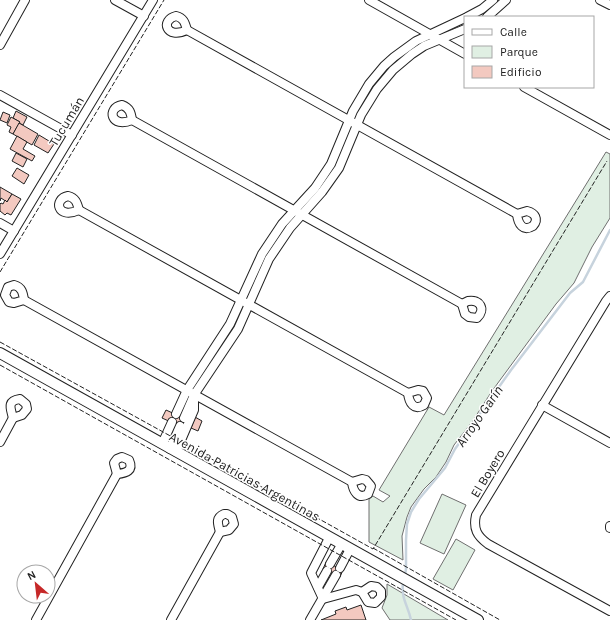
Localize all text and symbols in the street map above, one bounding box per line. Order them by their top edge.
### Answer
legend [464,16,594,88]
text: Calle [500,25,527,39]
text: Parque [500,45,538,59]
text: Edificio [500,65,541,79]
street label: Tucumán [46,94,87,149]
water label: Arroyo Garín [452,382,507,450]
street label: Avenida Patricias Argentinas [167,429,323,524]
street label: El Boyero [467,446,508,500]
north arrow [16,564,56,604]
text: N [25,568,38,583]

